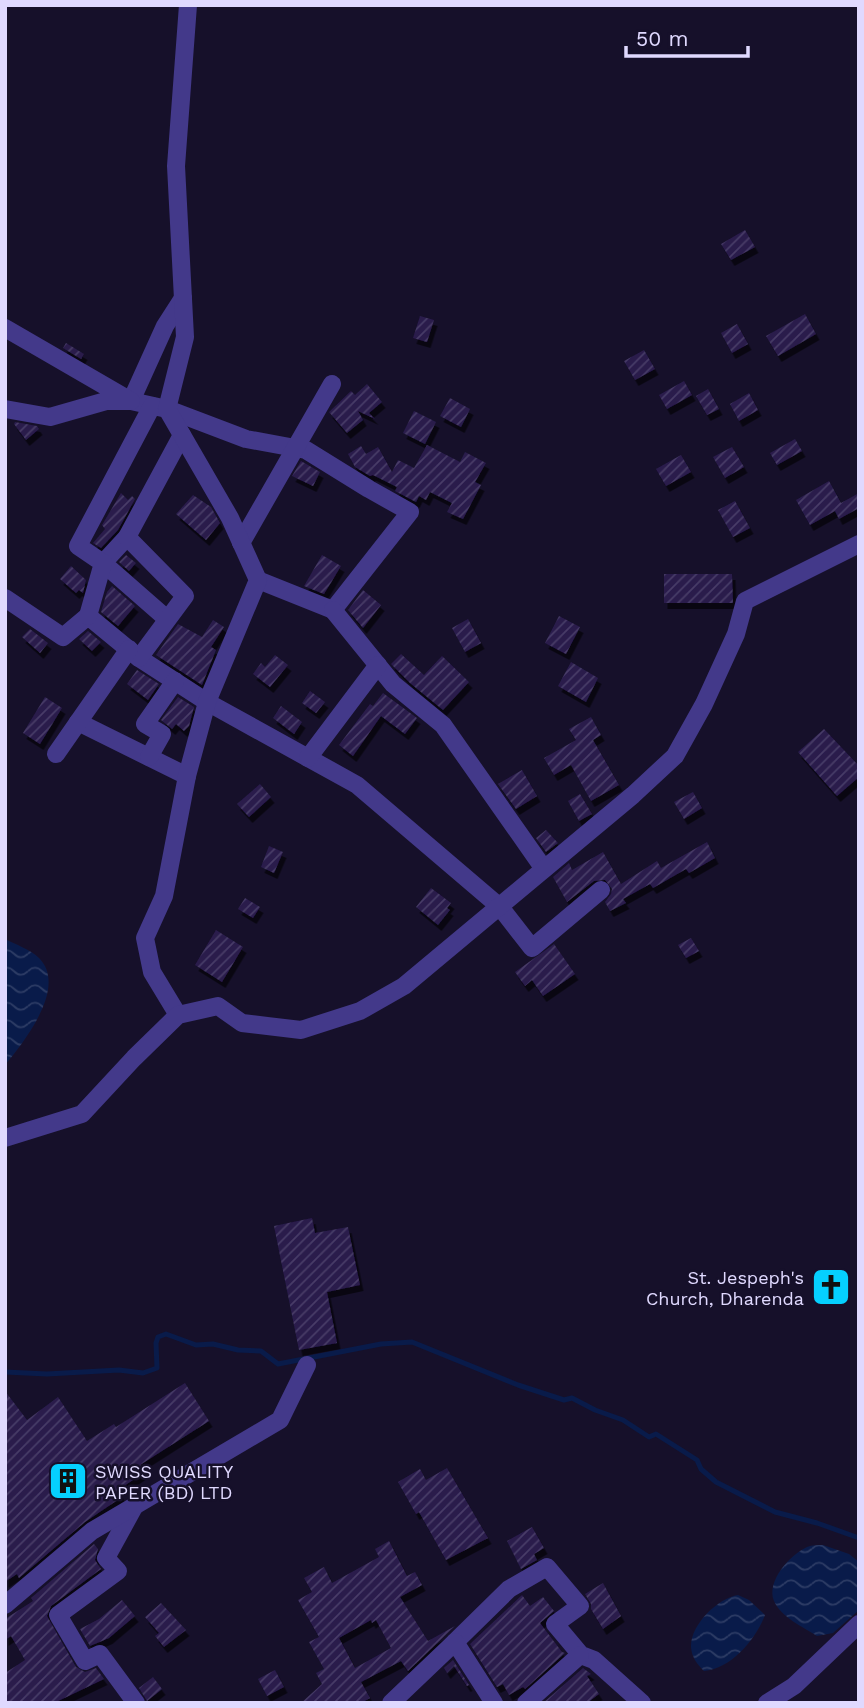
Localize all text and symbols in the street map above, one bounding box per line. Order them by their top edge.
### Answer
scale bar [626,14,748,58]
text: 50 m [636,26,688,51]
church icon: St. Jespeph's Church, Dharenda [810,1266,852,1308]
place label: St. Jespeph's Church, Dharenda [646,1267,804,1309]
building icon: SWISS QUALITY PAPER (BD) LTD [47,1460,89,1502]
place label: SWISS QUALITY PAPER (BD) LTD [95,1461,234,1503]

